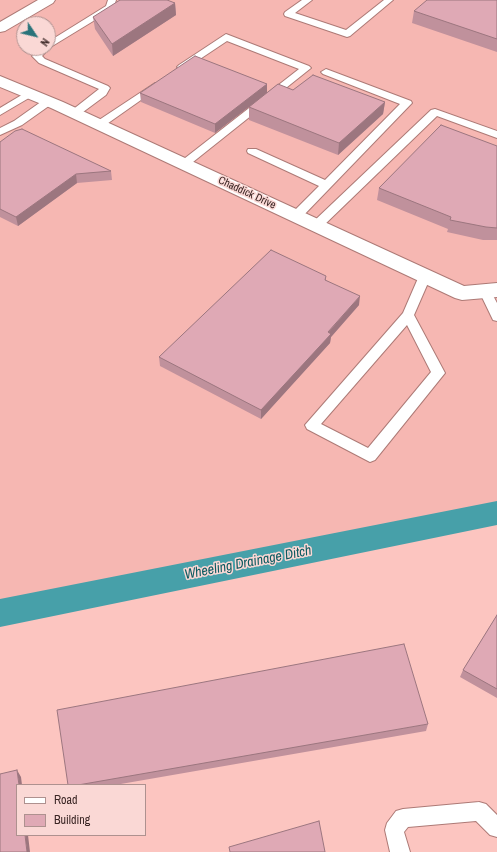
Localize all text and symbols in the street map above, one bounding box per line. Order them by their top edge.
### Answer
north arrow [16,16,56,56]
text: N [37,36,53,49]
street label: Chaddick Drive [216,174,278,212]
water label: Wheeling Drainage Ditch [183,542,313,584]
legend [16,784,146,836]
text: Road [54,792,78,808]
text: Building [54,812,90,828]

